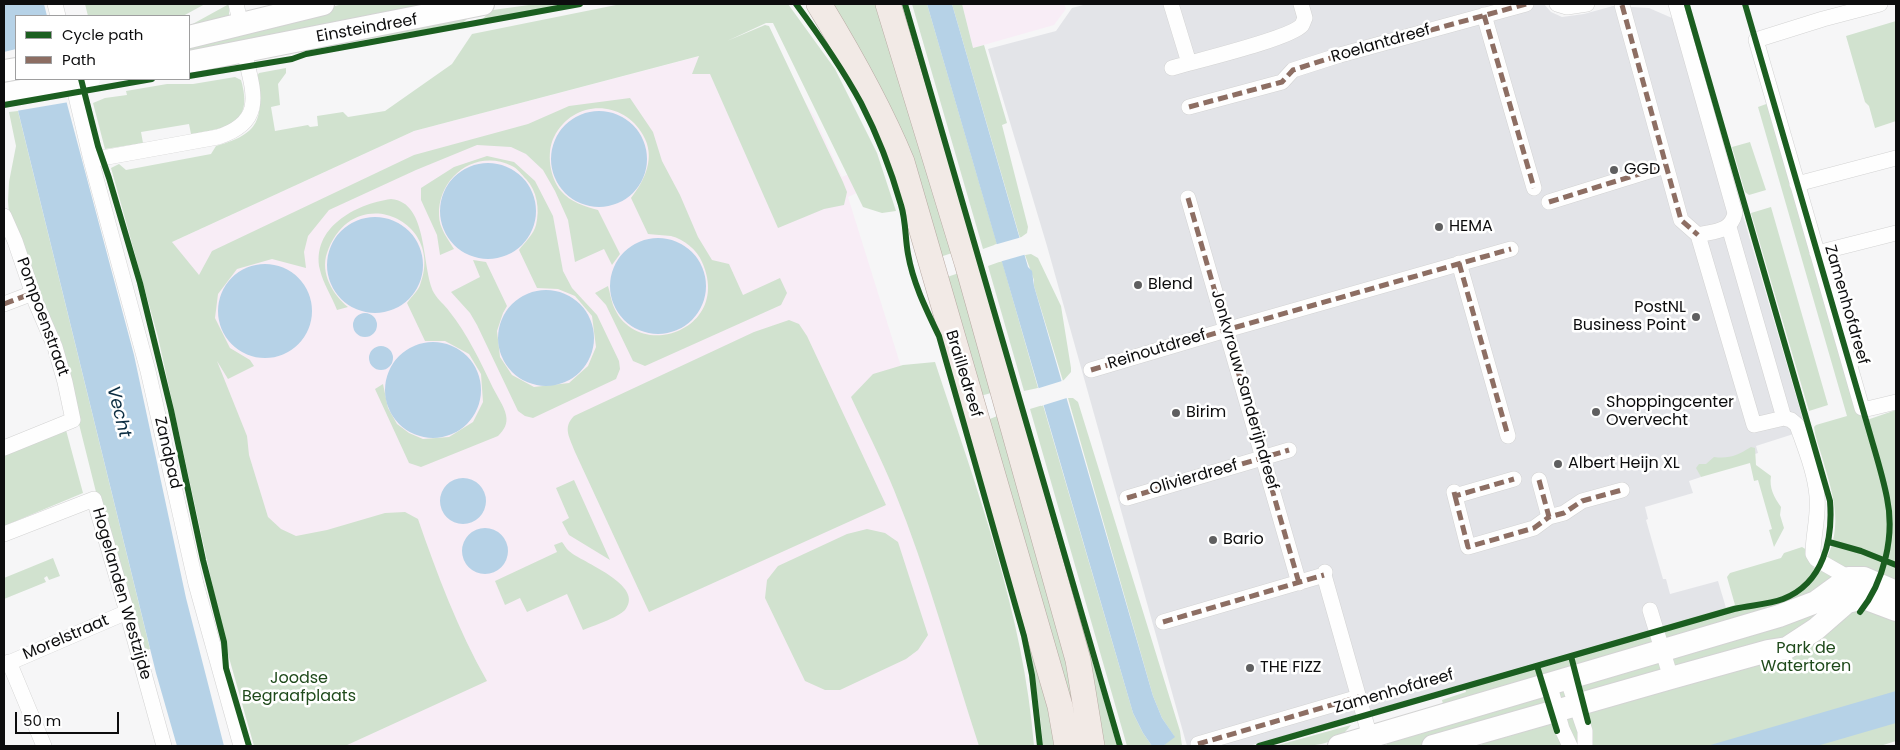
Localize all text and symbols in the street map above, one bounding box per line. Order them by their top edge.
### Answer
street label: Einsteindreef [315,11,419,47]
legend [15,15,190,80]
street label: Roelantdreef [1329,21,1433,67]
text: Cycle path [62,24,143,45]
text: Path [62,49,96,70]
place label: GGD [1624,160,1660,180]
marker: GGD [1608,164,1620,176]
place label: HEMA [1449,217,1493,237]
marker: HEMA [1433,221,1445,233]
street label: Zamenhofdreef [1820,243,1872,367]
street label: Pompoenstraat [12,255,72,379]
place label: Blend [1148,275,1193,295]
marker: Blend [1132,279,1144,291]
street label: Jonkvrouw Sanderijndreef [1206,288,1282,492]
place label: PostNL Business Point [1573,298,1686,336]
marker: PostNL Business Point [1690,311,1702,323]
street label: Reinoutdreef [1105,326,1209,374]
street label: Brailledreef [941,328,985,420]
water label: Vecht [101,384,135,440]
place label: Shoppingcenter Overvecht [1606,393,1734,431]
place label: Birim [1186,403,1226,423]
marker: Shoppingcenter Overvecht [1590,406,1602,418]
marker: Birim [1170,407,1182,419]
street label: Zandpad [149,415,185,491]
place label: Albert Heijn XL [1568,454,1680,474]
street label: Olivierdreef [1148,456,1240,500]
marker: Albert Heijn XL [1552,458,1564,470]
street label: Hogelanden Westzijde [87,506,155,682]
place label: Bario [1223,530,1264,550]
marker: Bario [1207,534,1219,546]
street label: Morelstraat [20,611,112,665]
park label: Park de Watertoren [1761,639,1851,677]
place label: THE FIZZ [1260,658,1322,678]
marker: THE FIZZ [1244,662,1256,674]
street label: Zamenhofdreef [1332,666,1456,718]
park label: Joodse Begraafplaats [242,669,356,707]
scale bar [18,702,121,734]
text: 50 m [23,710,61,731]

